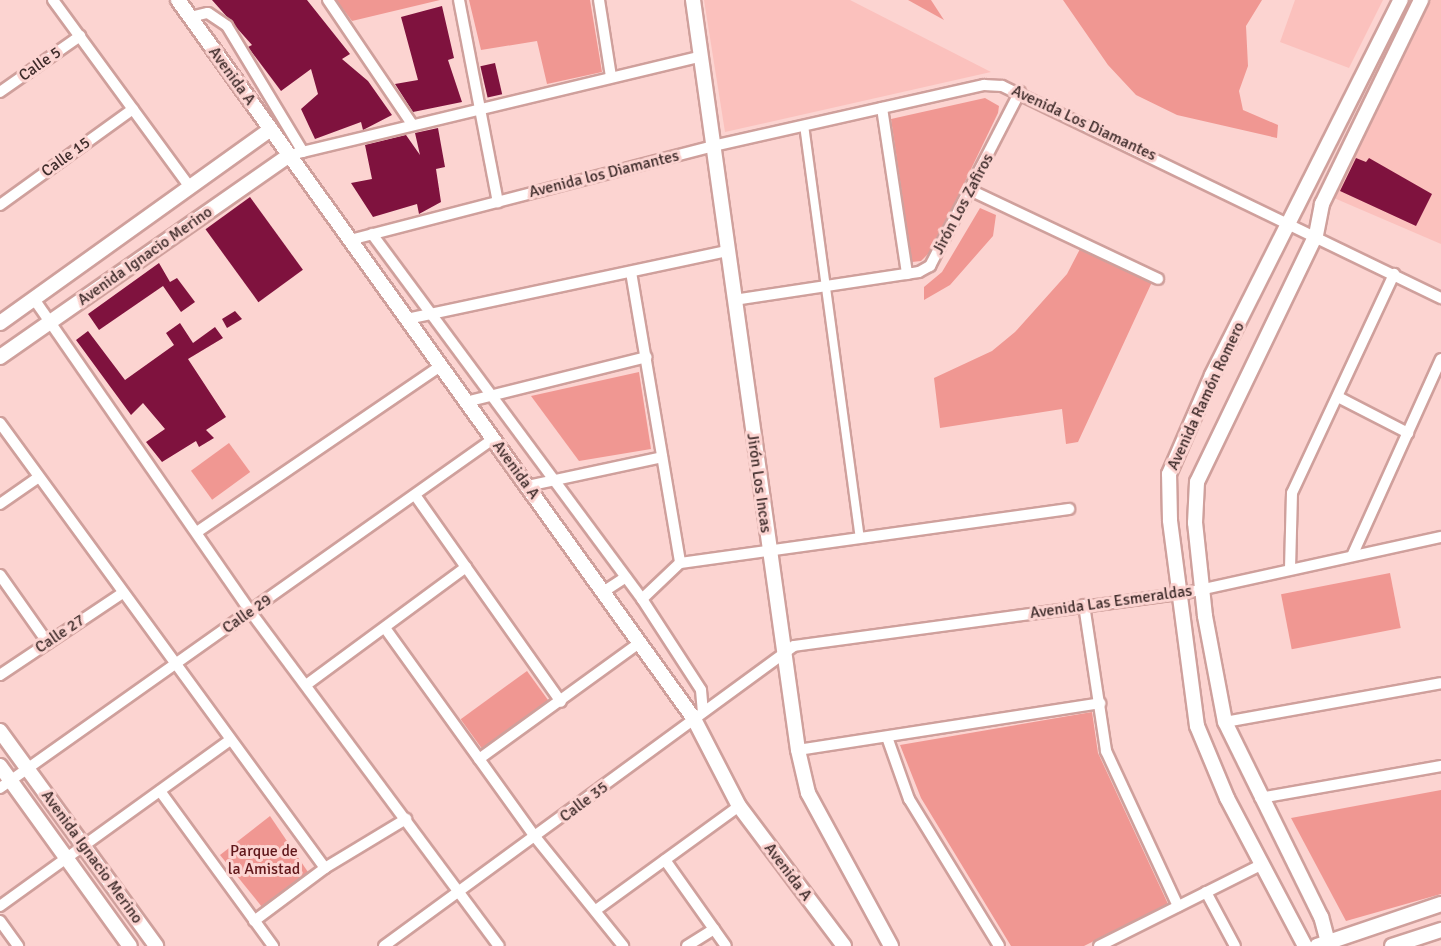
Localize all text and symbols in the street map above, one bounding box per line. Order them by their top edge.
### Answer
street label: Calle 5 [15,43,65,85]
street label: Avenida A [204,43,260,109]
street label: Avenida Los Diamantes [1009,81,1159,165]
street label: Calle 15 [38,133,94,181]
street label: Avenida los Diamantes [527,146,681,202]
street label: Jirón Los Zafiros [928,150,998,258]
street label: Avenida Ignacio Merino [74,202,216,310]
street label: Avenida Ramón Romero [1163,319,1249,473]
street label: Jirón Los Incas [742,432,776,534]
street label: Avenida A [488,437,544,503]
street label: Avenida Las Esmeraldas [1029,581,1193,623]
street label: Calle 29 [219,590,275,638]
street label: Calle 27 [32,611,88,657]
street label: Calle 35 [556,778,612,826]
street label: Avenida Ignacio Merino [37,787,147,927]
street label: Avenida A [760,839,816,905]
park label: Parque de la Amistad [228,841,300,879]

